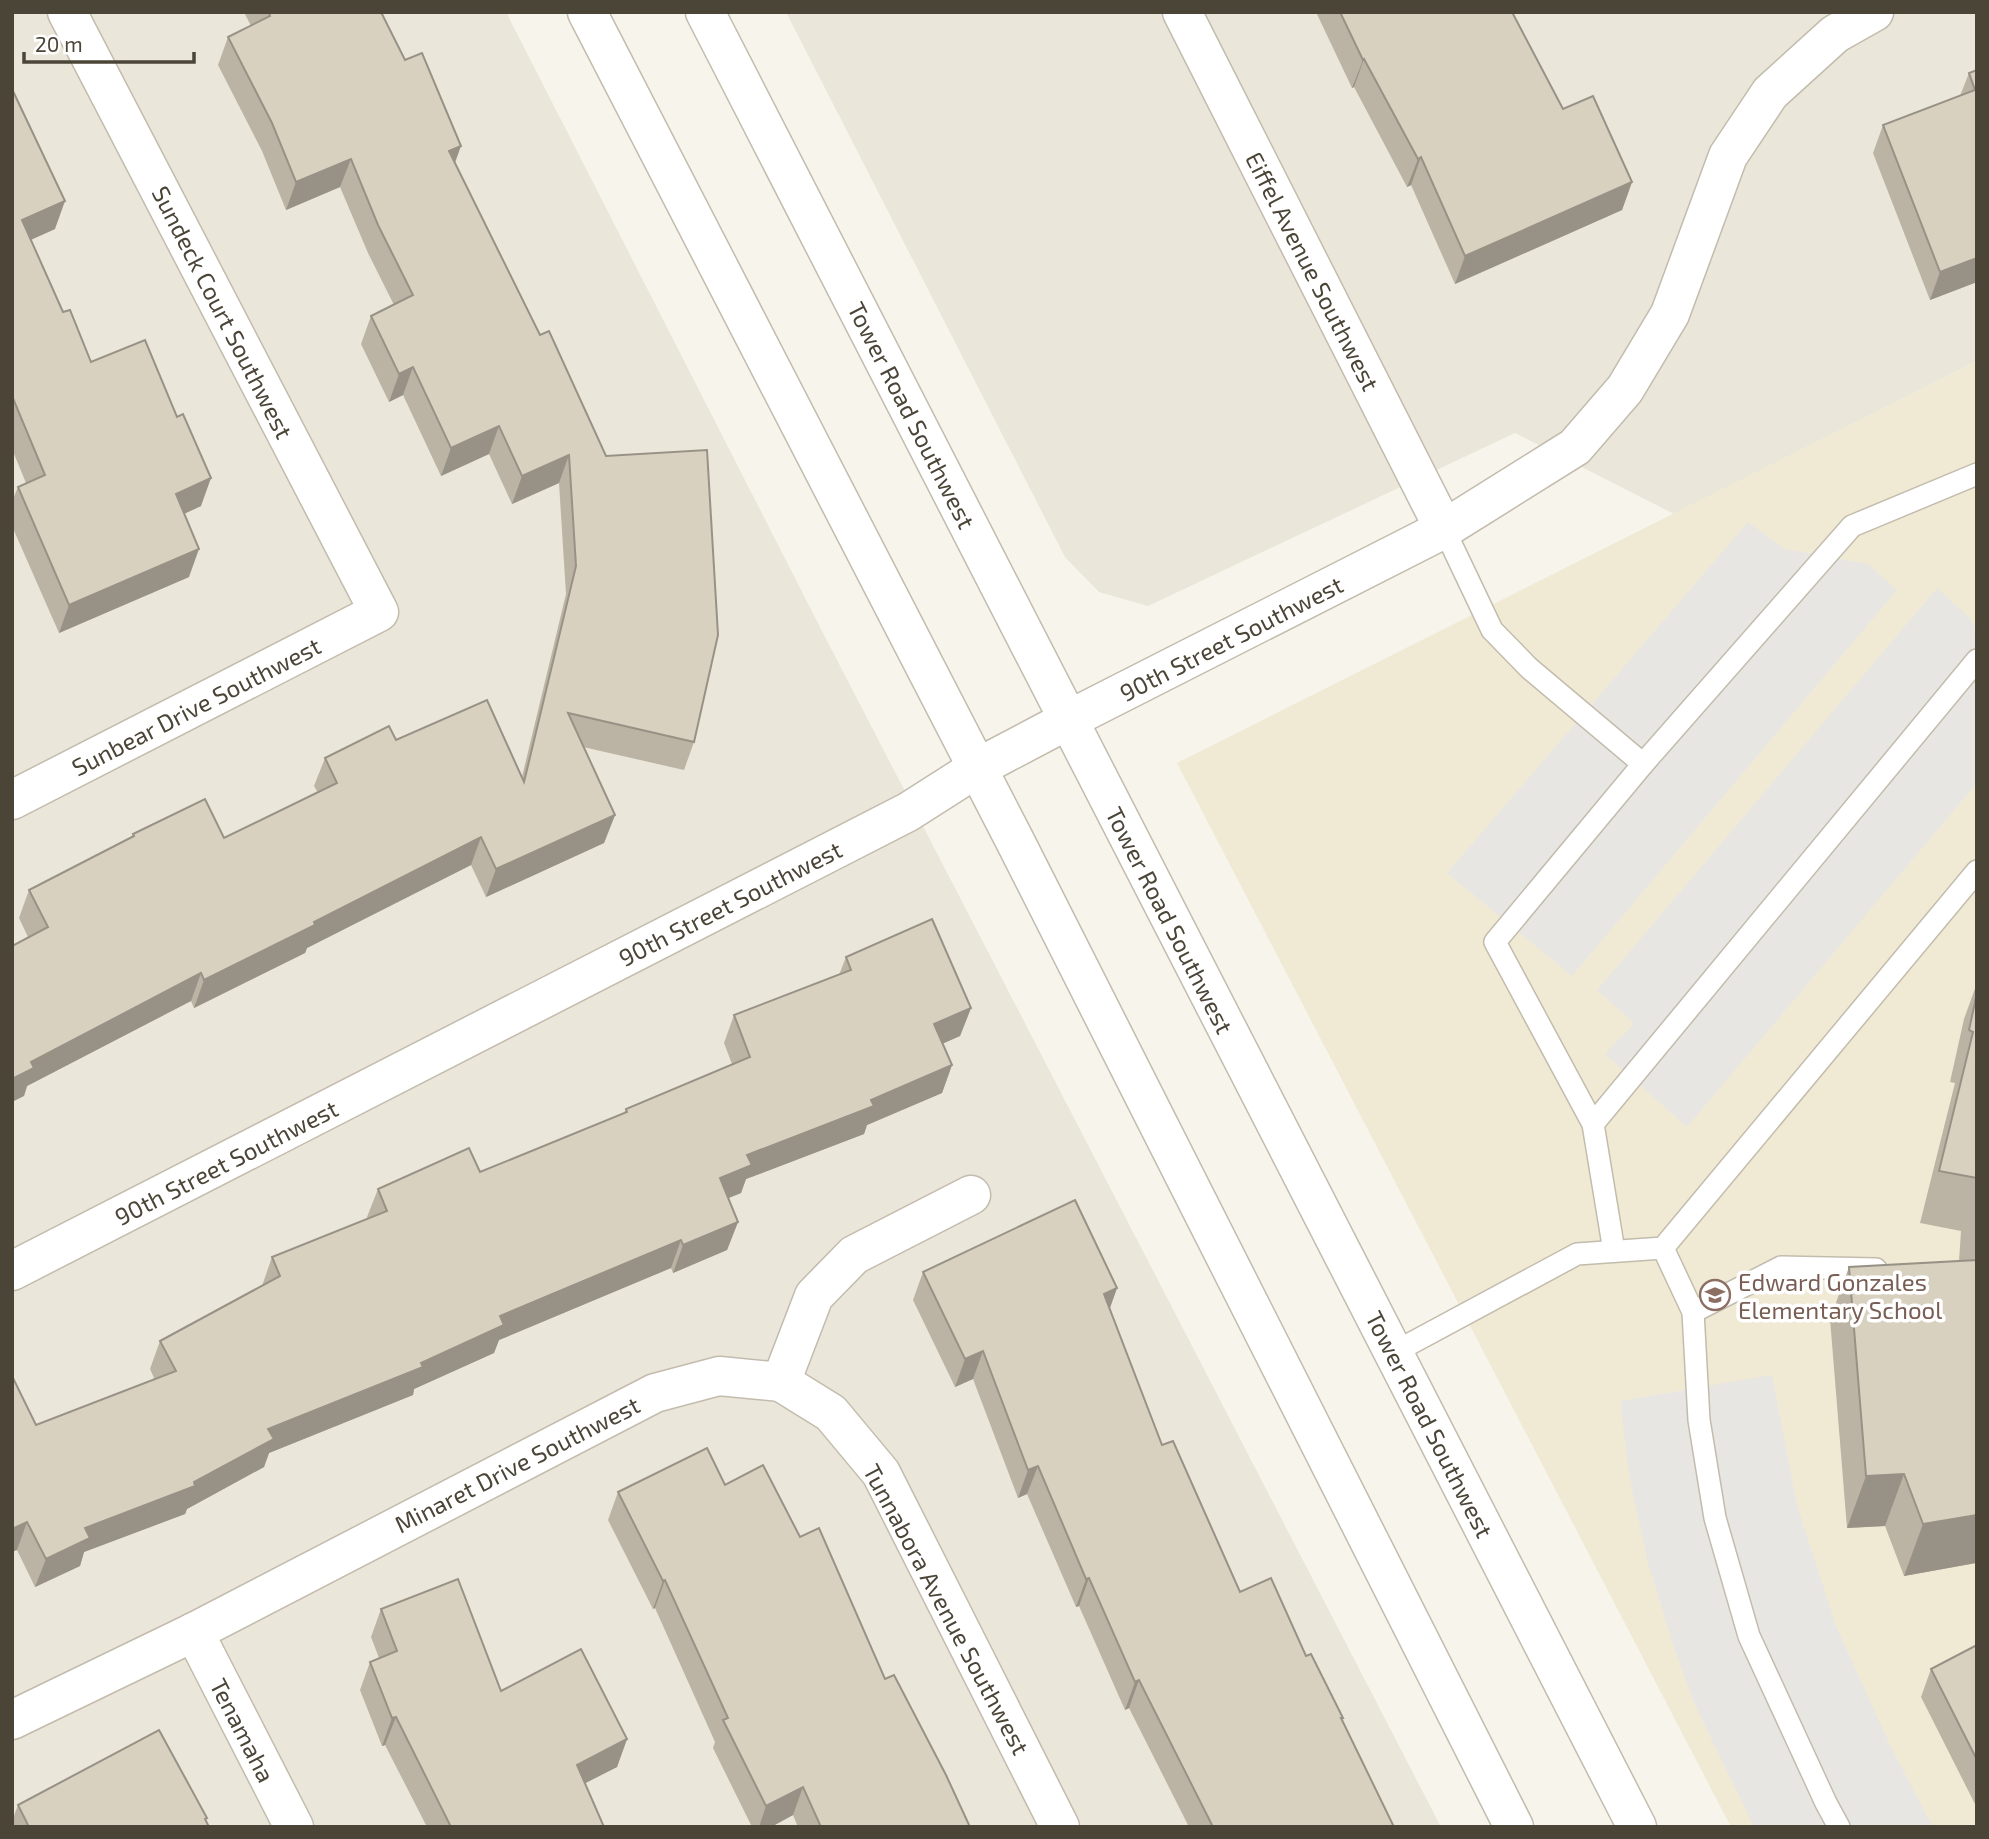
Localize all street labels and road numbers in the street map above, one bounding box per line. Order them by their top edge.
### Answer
street label: Eiffel Avenue Southwest [1240,147,1386,395]
street label: Sundeck Court Southwest [147,181,299,443]
street label: Tower Road Southwest [842,297,982,533]
street label: 90th Street Southwest [1115,569,1347,707]
street label: Sunbear Drive Southwest [67,631,325,781]
street label: Tower Road Southwest [1100,802,1240,1038]
street label: 90th Street Southwest [614,834,846,972]
street label: 90th Street Southwest [110,1093,342,1231]
street label: Tower Road Southwest [1360,1306,1500,1542]
street label: Minaret Drive Southwest [390,1390,644,1538]
street label: Tunnabora Avenue Southwest [858,1459,1036,1759]
street label: Tenamaha [205,1673,281,1787]

